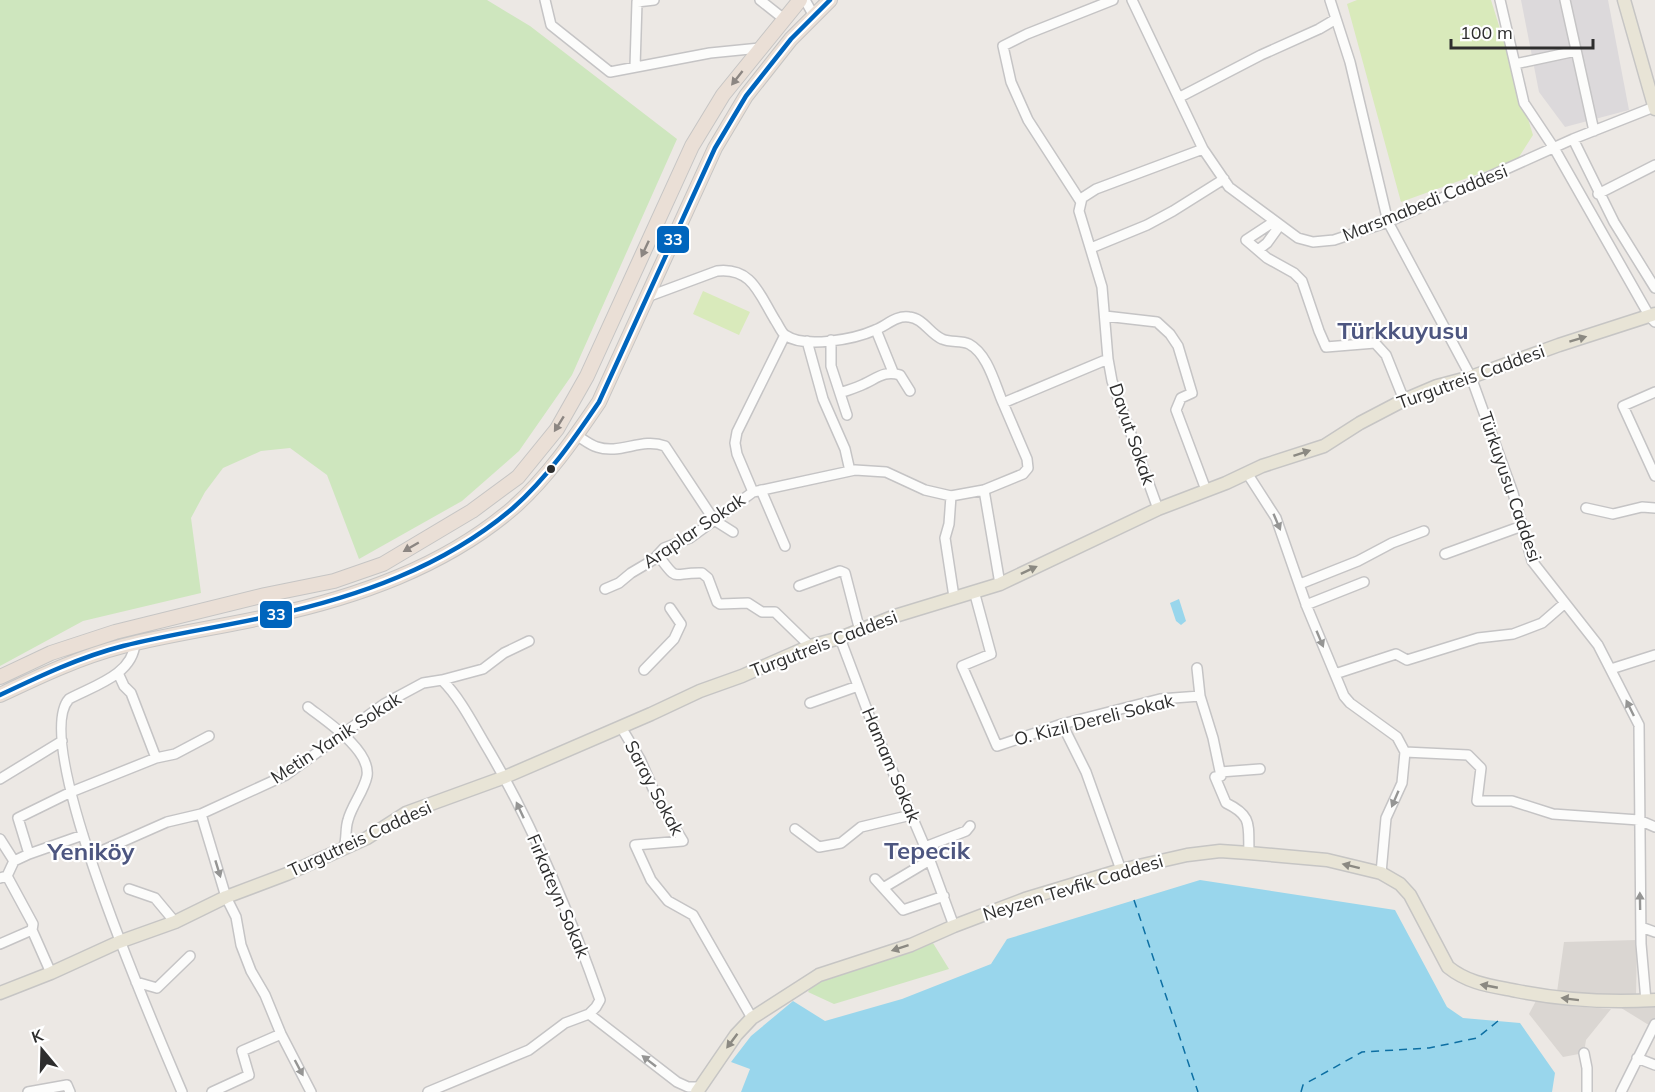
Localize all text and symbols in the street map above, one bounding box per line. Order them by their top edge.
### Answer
scale bar [1451,12,1594,50]
text: 100 m [1460,21,1513,44]
one-way arrow [731,70,743,85]
street label: Marsmabedi Caddesi [1339,159,1511,246]
line badge: 33 [656,225,690,254]
text: 33 [663,229,683,249]
one-way arrow [640,240,649,258]
district label: Türkkuyusu [1337,315,1469,345]
one-way arrow [1569,334,1587,343]
street label: Turgutreis Caddesi [1394,339,1548,414]
street label: Davut Sokak [1104,380,1161,488]
street label: Türkuyusu Caddesi [1474,409,1547,565]
one-way arrow [553,416,564,432]
one-way arrow [1293,448,1311,457]
unlabelled marker [545,463,557,475]
street label: Araplar Sokak [638,488,750,573]
one-way arrow [1272,514,1282,532]
one-way arrow [402,542,419,552]
one-way arrow [1020,566,1037,575]
line badge: 33 [259,600,293,629]
text: 33 [266,604,286,624]
street label: Turgutreis Caddesi [747,605,901,682]
one-way arrow [1316,630,1325,648]
street label: Metin Yanik Sokak [266,686,406,788]
street label: O. Kizil Dereli Sokak [1012,688,1177,750]
one-way arrow [1626,699,1635,716]
street label: Hamam Sokak [857,704,926,826]
street label: Saray Sokak [620,736,689,840]
one-way arrow [1390,790,1399,808]
street label: Turgutreis Caddesi [284,795,435,882]
one-way arrow [516,802,525,819]
street label: Fırkateyn Sokak [522,830,595,962]
district label: Tepecik [884,835,971,865]
district label: Yeniköy [47,836,135,866]
street label: Neyzen Tevfik Caddesi [980,849,1166,926]
one-way arrow [214,860,223,878]
one-way arrow [1341,860,1360,870]
one-way arrow [1636,891,1645,910]
one-way arrow [891,944,909,954]
one-way arrow [1479,981,1498,990]
one-way arrow [1561,995,1580,1004]
north arrow [12,1020,72,1080]
text: K [29,1024,47,1047]
one-way arrow [726,1032,738,1048]
one-way arrow [641,1054,657,1067]
one-way arrow [294,1060,304,1077]

